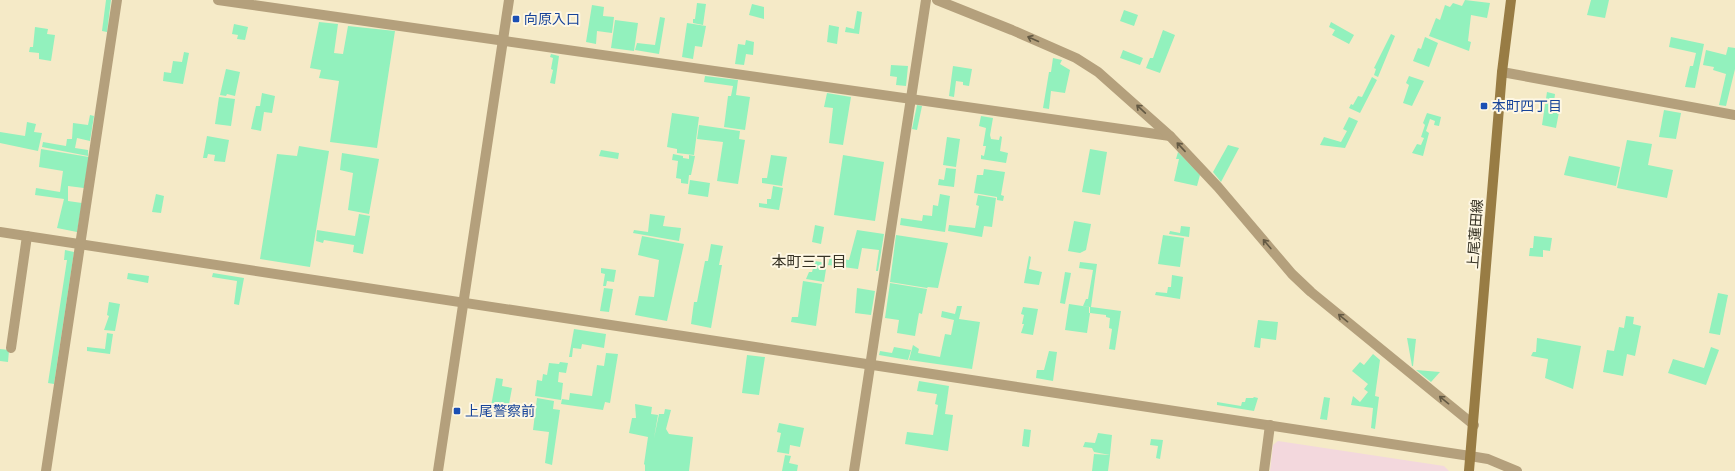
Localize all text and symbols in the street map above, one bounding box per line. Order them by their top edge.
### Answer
place label: 向原入口 [524,12,580,27]
marker: 向原入口 [511,14,521,24]
one-way arrow [1028,35,1040,42]
place label: 本町四丁目 [1492,99,1562,114]
marker: 本町四丁目 [1479,101,1489,111]
one-way arrow [1137,105,1147,114]
one-way arrow [1176,142,1186,152]
street label: 上尾蓮田線 [1466,199,1485,269]
one-way arrow [1263,239,1272,249]
district label: 本町三丁目 [771,254,847,270]
one-way arrow [1338,313,1348,322]
one-way arrow [1438,396,1449,405]
place label: 上尾警察前 [465,403,535,419]
marker: 上尾警察前 [452,406,462,416]

